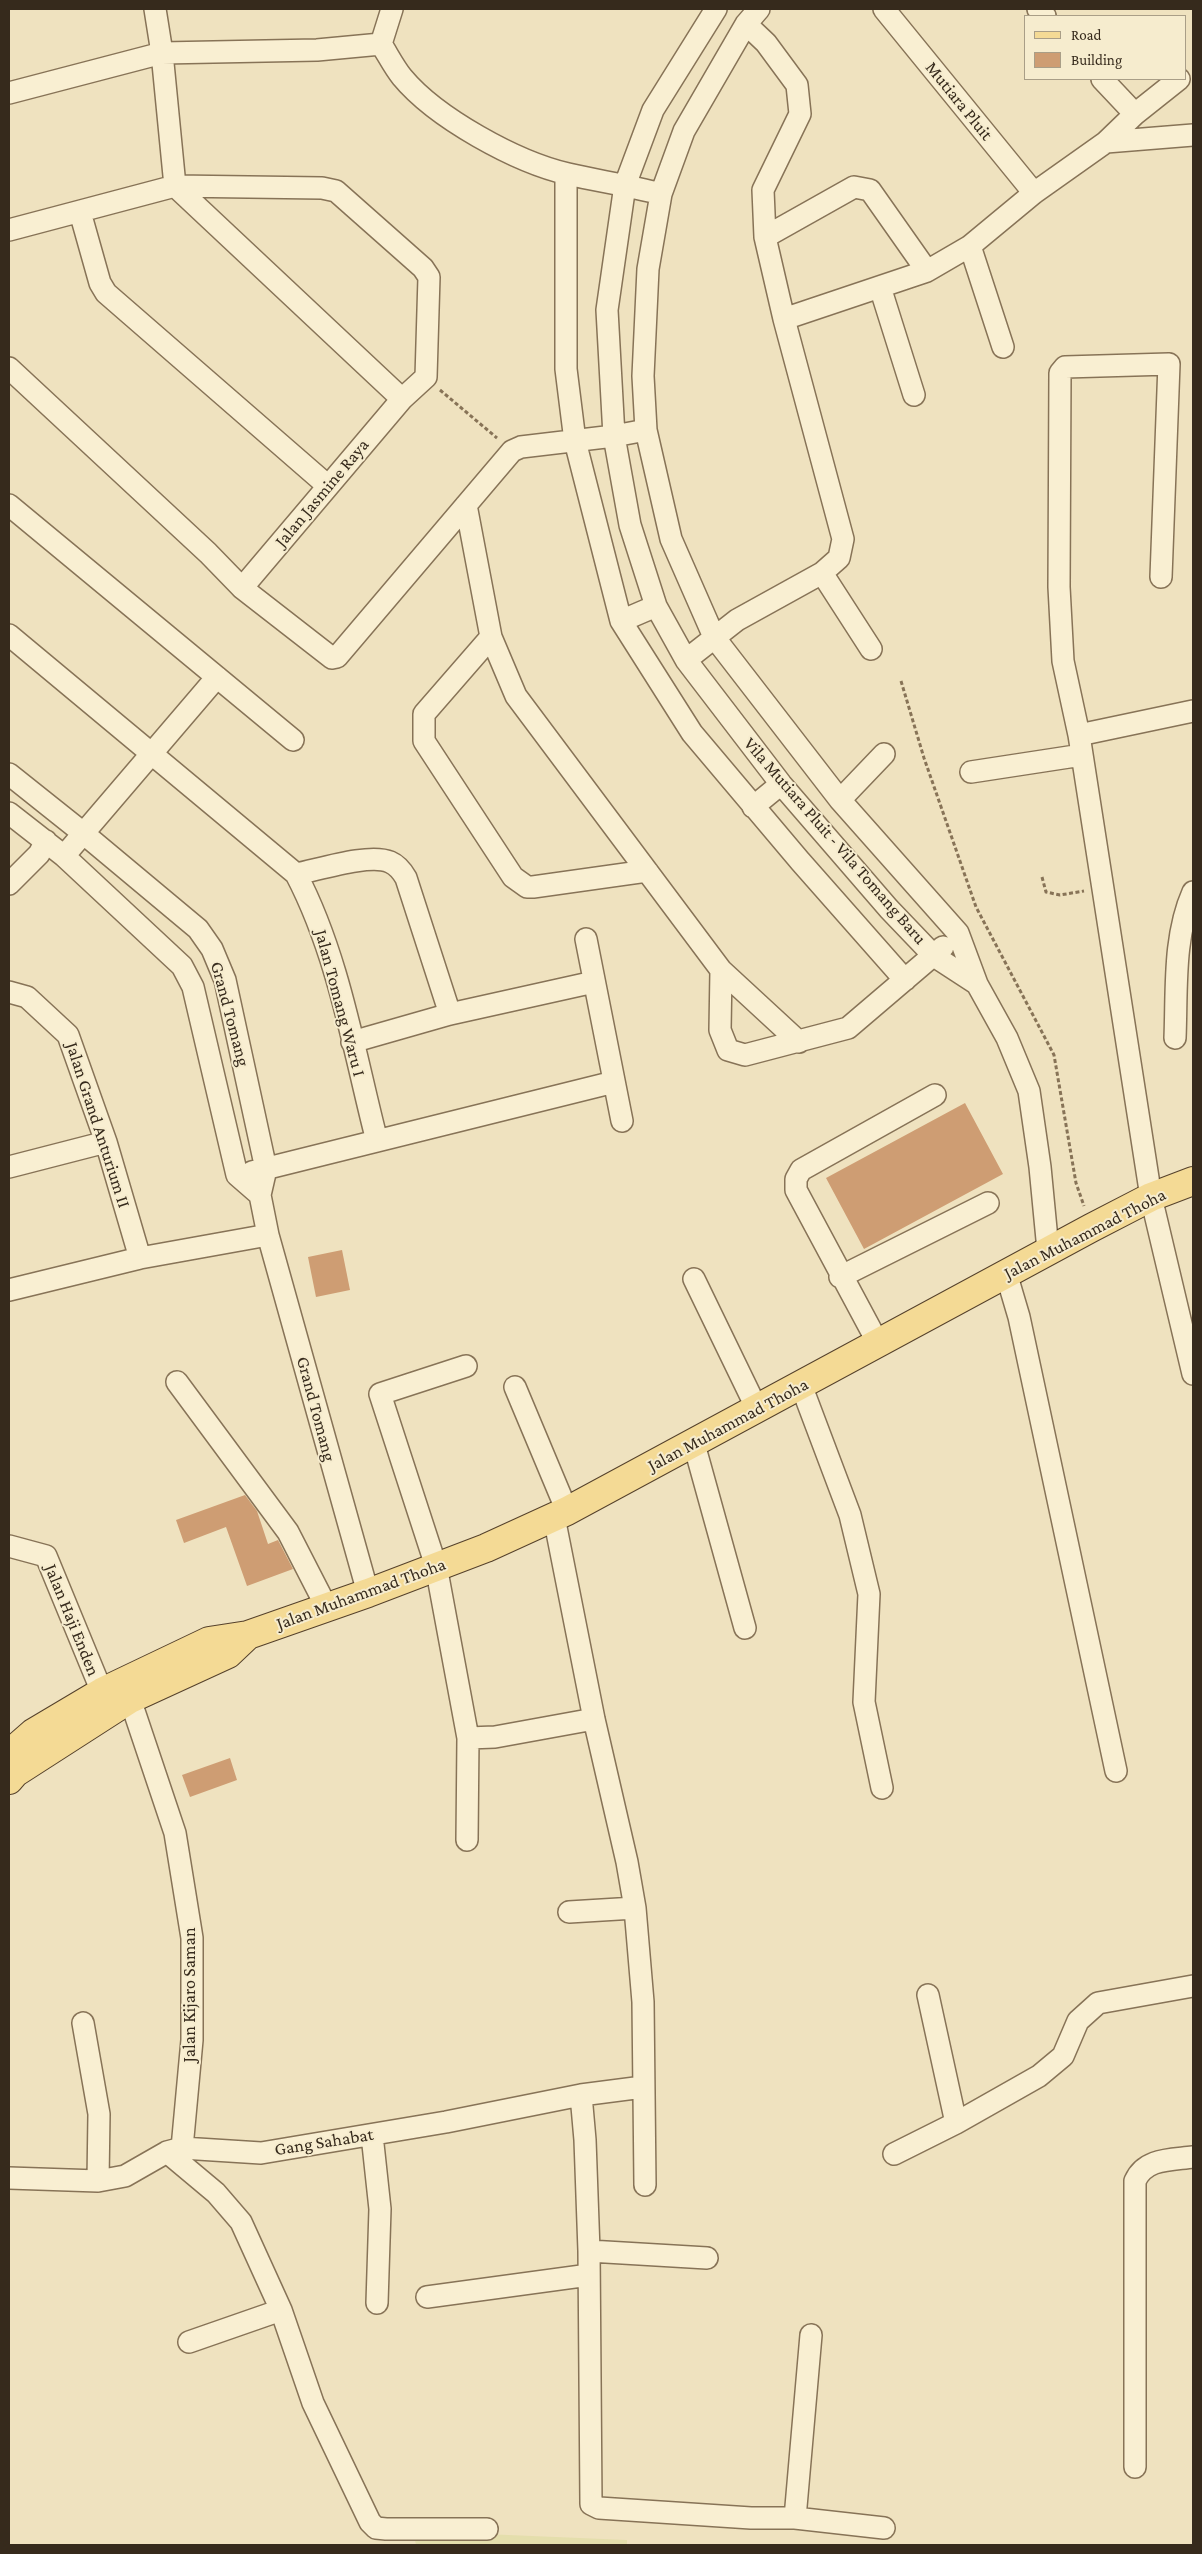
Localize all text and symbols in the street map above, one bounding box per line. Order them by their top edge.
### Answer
legend [1024,15,1187,80]
text: Road [1071,27,1101,43]
text: Building [1071,52,1122,68]
street label: Mutiara Pluit [921,57,997,145]
street label: Jalan Jasmine Raya [270,434,374,552]
street label: Vila Mutiara Pluit - Vila Tomang Baru [739,733,931,949]
street label: Jalan Tomang Waru I [310,927,370,1079]
street label: Grand Tomang [206,959,254,1069]
street label: Jalan Grand Anturium II [61,1039,135,1211]
street label: Jalan Muhammad Thoha [1000,1184,1170,1284]
street label: Grand Tomang [292,1354,340,1464]
street label: Jalan Muhammad Thoha [644,1374,812,1476]
street label: Jalan Muhammad Thoha [273,1553,449,1635]
street label: Jalan Haji Enden [40,1561,104,1679]
street label: Jalan Kijaro Saman [178,1927,200,2063]
street label: Gang Sahabat [273,2124,375,2160]

